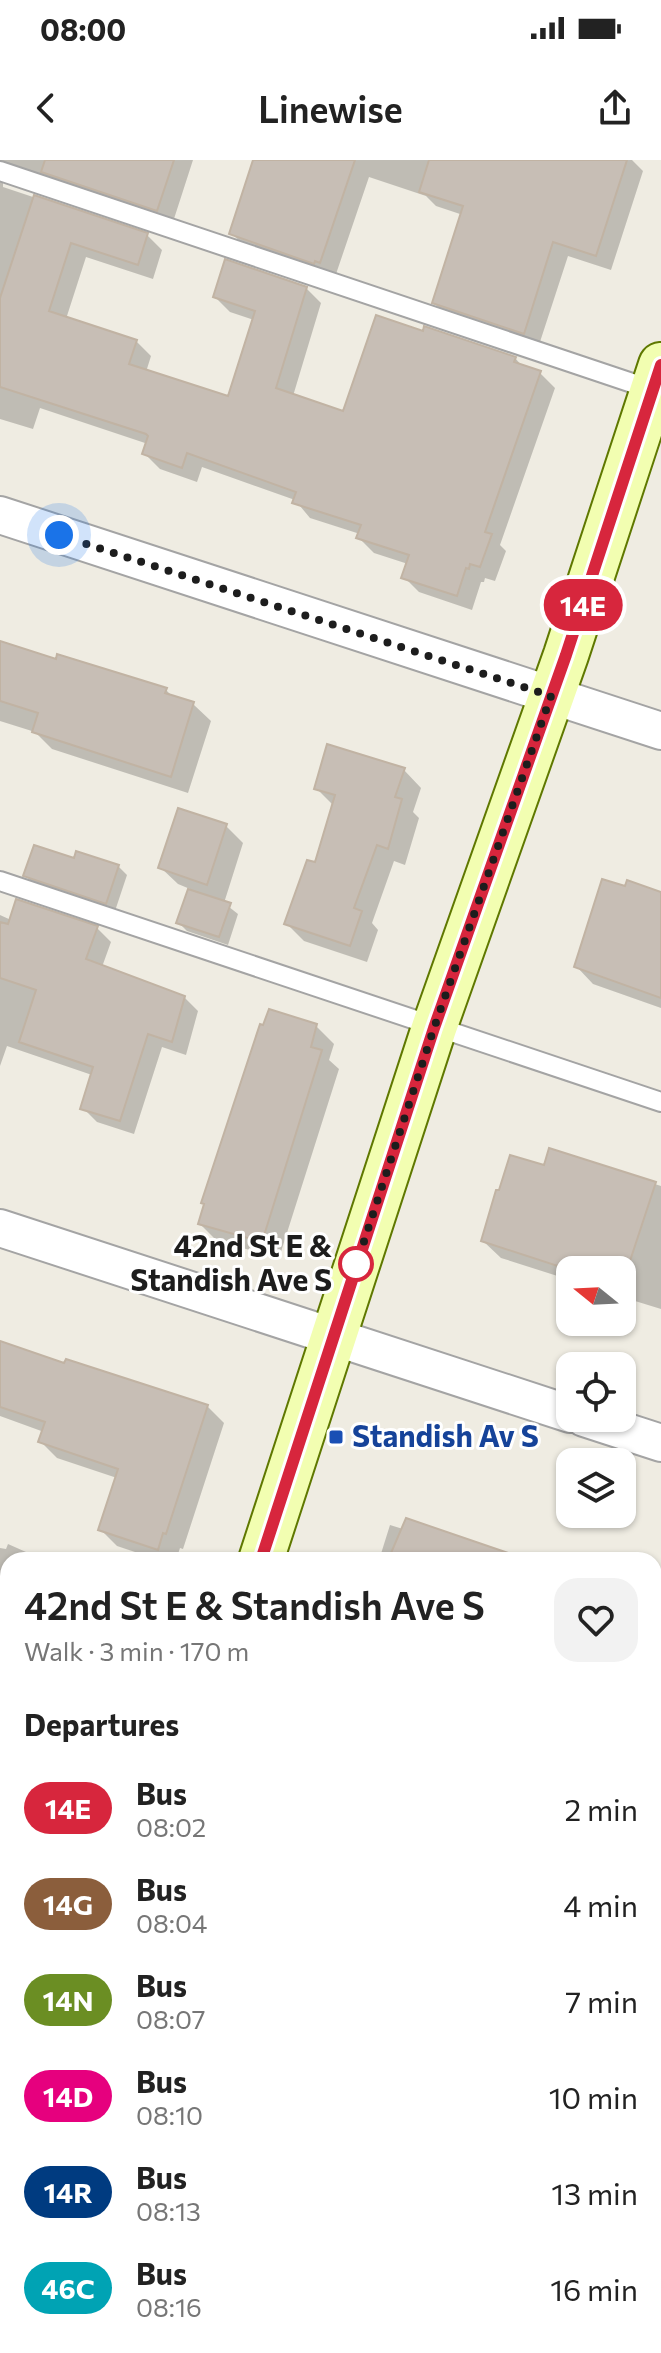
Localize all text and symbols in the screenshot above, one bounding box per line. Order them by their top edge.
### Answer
text: 08:00 [40,10,126,47]
icon: back [24,86,68,130]
text: Linewise [258,86,403,130]
icon: share [593,86,637,130]
your location [39,515,79,555]
line badge: 14E [537,579,629,631]
text: 14E [560,588,606,622]
place label: 42nd St E & Standish Ave S [130,1226,332,1297]
marker: 42nd St E & Standish Ave S [339,1247,373,1281]
north arrow [556,1256,636,1336]
map controls [556,1256,636,1528]
button: locate [556,1352,636,1432]
place label: Standish Av S [352,1416,539,1453]
marker: Standish Av S [327,1428,345,1446]
button: layers [556,1448,636,1528]
button: heart [554,1578,638,1662]
text: 42nd St E & Standish Ave S [24,1581,485,1628]
text: Walk · 3 min · 170 m [24,1635,249,1666]
text: Departures [24,1705,179,1742]
text: Bus [136,1774,187,1811]
text: 2 min [565,1790,638,1827]
text: 14E [45,1791,91,1825]
text: 08:02 [136,1811,206,1842]
text: Bus [136,1870,187,1907]
text: 4 min [563,1886,638,1923]
text: 14G [43,1887,93,1921]
text: 08:04 [136,1907,207,1938]
text: Bus [136,1966,187,2003]
text: 7 min [565,1982,638,2019]
text: 14N [43,1983,93,2017]
text: 08:07 [136,2003,205,2034]
text: Bus [136,2062,187,2099]
text: 10 min [549,2078,638,2115]
text: 14D [43,2079,93,2113]
text: 08:10 [136,2099,203,2130]
text: Bus [136,2158,187,2195]
text: 13 min [551,2174,638,2211]
text: 14R [43,2175,93,2209]
text: 08:13 [136,2195,201,2226]
text: Bus [136,2254,187,2291]
text: 16 min [550,2270,638,2307]
text: 46C [41,2271,95,2305]
text: 08:16 [136,2291,202,2322]

